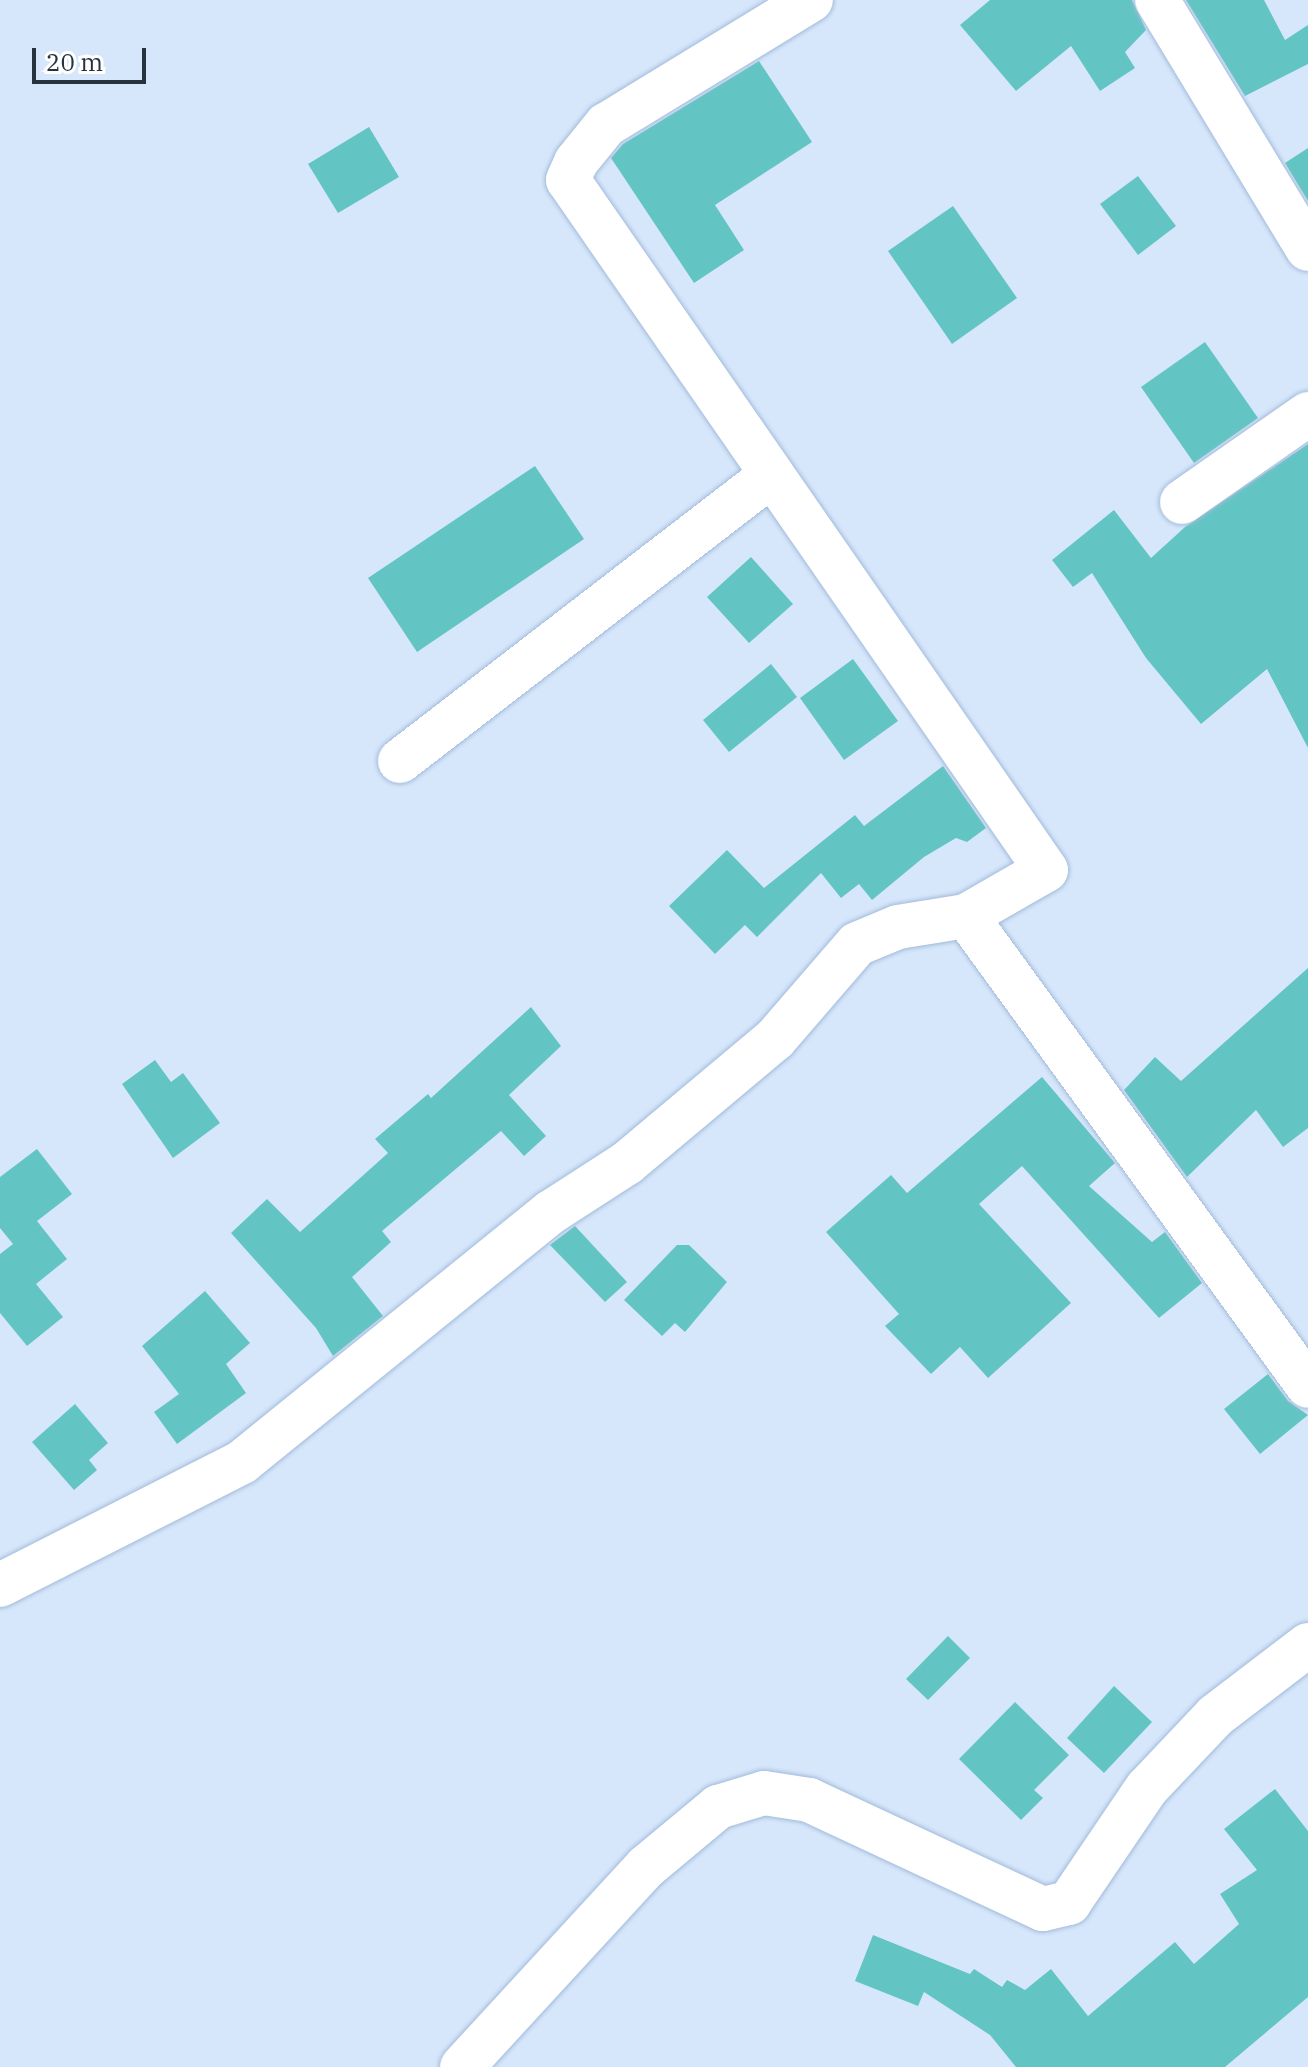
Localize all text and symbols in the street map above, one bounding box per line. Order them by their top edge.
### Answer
scale bar [36,32,150,82]
text: 20 m [46,46,103,78]

